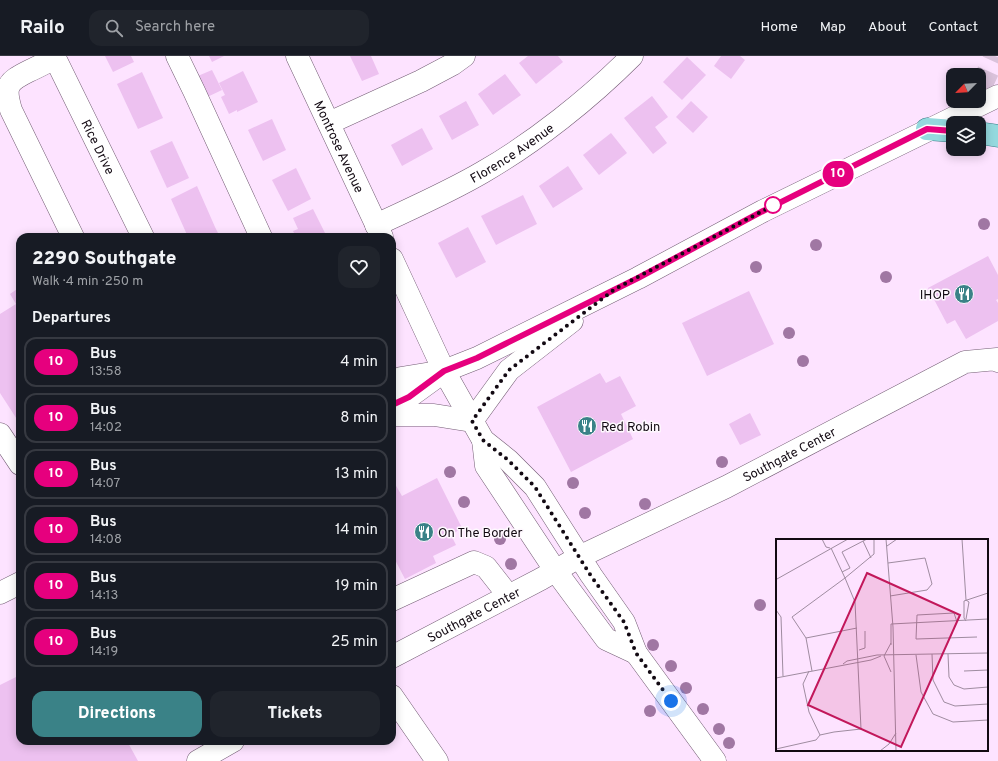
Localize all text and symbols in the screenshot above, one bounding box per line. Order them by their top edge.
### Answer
search box [89,10,369,46]
text: Railo [20,16,65,40]
icon: search [103,17,125,39]
text: Search here [135,18,215,37]
text: Home [761,19,798,36]
text: Map [820,19,846,36]
text: About [868,19,907,36]
text: Contact [929,19,978,36]
north arrow [946,68,986,108]
map controls [946,68,986,156]
street label: Montrose Avenue [309,99,366,196]
button: layers [946,116,986,156]
street label: Rice Drive [76,117,117,178]
street label: Florence Avenue [468,121,558,188]
line badge: 10 [820,161,856,187]
text: 10 [831,165,845,182]
unlabelled marker [764,196,782,214]
button: heart [338,246,380,288]
text: 2290 Southgate [32,247,177,271]
text: Walk · 4 min · 250 m [32,274,143,290]
restaurant icon: IHOP [953,283,975,305]
place label: IHOP [920,288,950,304]
text: Departures [32,309,111,328]
text: Bus [90,345,117,364]
text: 10 [49,353,63,370]
text: 4 min [340,353,378,372]
text: 13:58 [90,364,122,380]
text: Bus [90,401,117,420]
text: 10 [49,409,63,426]
text: 8 min [340,409,378,428]
restaurant icon: Red Robin [576,415,598,437]
text: 14:02 [90,420,122,436]
place label: Red Robin [601,420,660,436]
street label: Southgate Center [741,425,839,487]
text: Bus [90,457,117,476]
text: 10 [49,465,63,482]
text: 13 min [335,465,378,484]
text: 14:07 [90,476,120,492]
text: Bus [90,513,117,532]
text: 10 [49,521,63,538]
text: 14 min [335,521,378,540]
restaurant icon: On The Border [413,521,435,543]
place label: On The Border [438,526,523,542]
text: 14:08 [90,532,122,548]
inset map [776,539,988,751]
text: Bus [90,569,117,588]
text: 10 [49,577,63,594]
text: 19 min [335,577,378,596]
street label: Southgate Center [425,585,524,647]
text: 14:13 [90,588,118,604]
text: Bus [90,625,117,644]
text: 10 [49,633,63,650]
text: 25 min [331,633,378,652]
text: 14:19 [90,644,118,660]
button: Directions [32,691,202,737]
button: Tickets [210,691,380,737]
your location [661,691,681,711]

